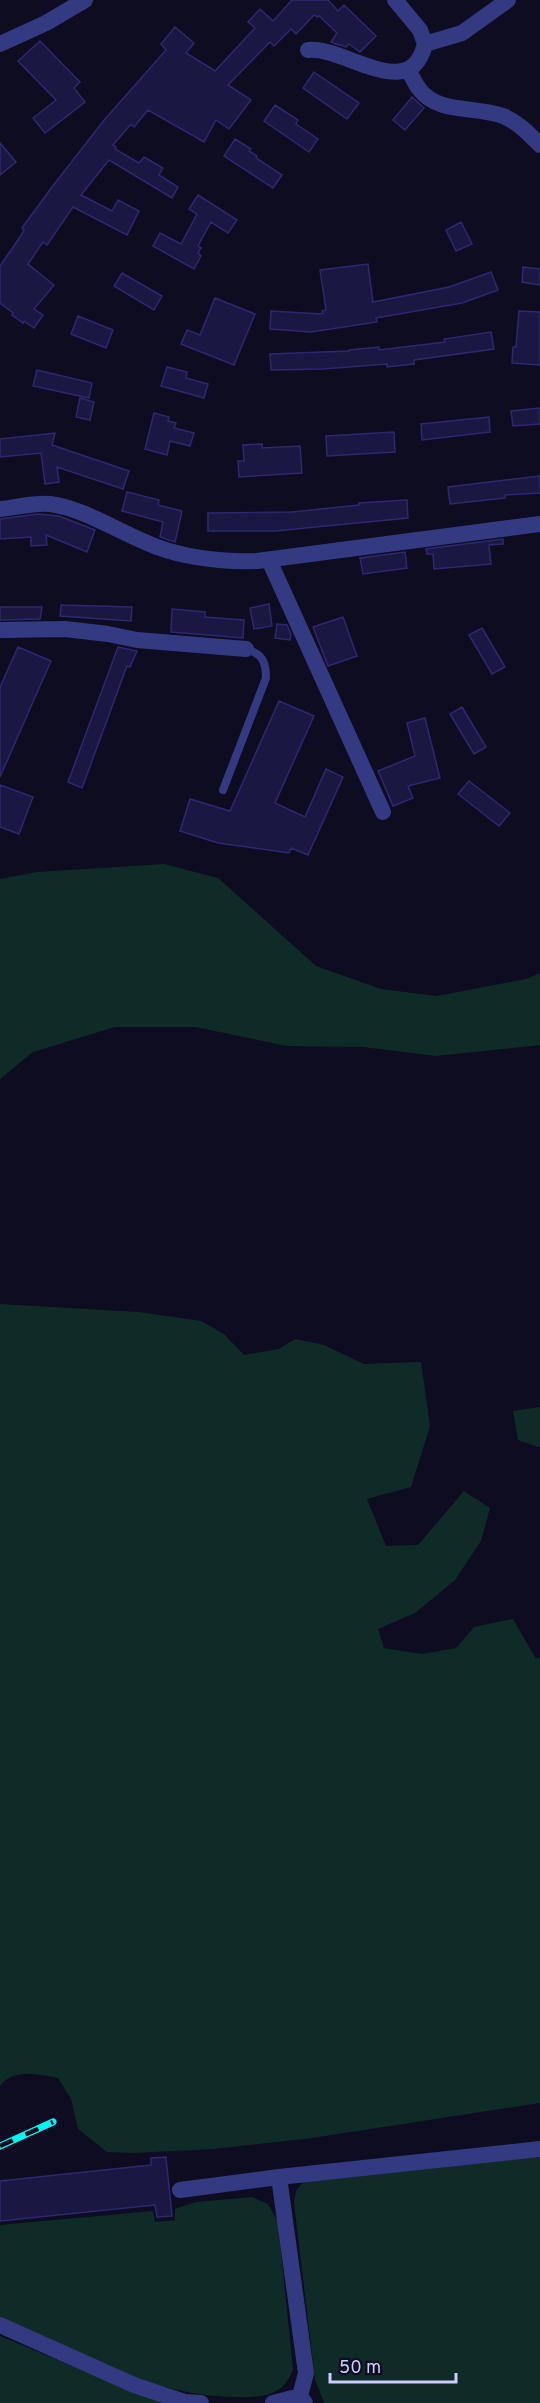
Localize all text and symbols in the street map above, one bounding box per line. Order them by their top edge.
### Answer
scale bar [330,2346,456,2384]
text: 50 m [339,2357,381,2380]

